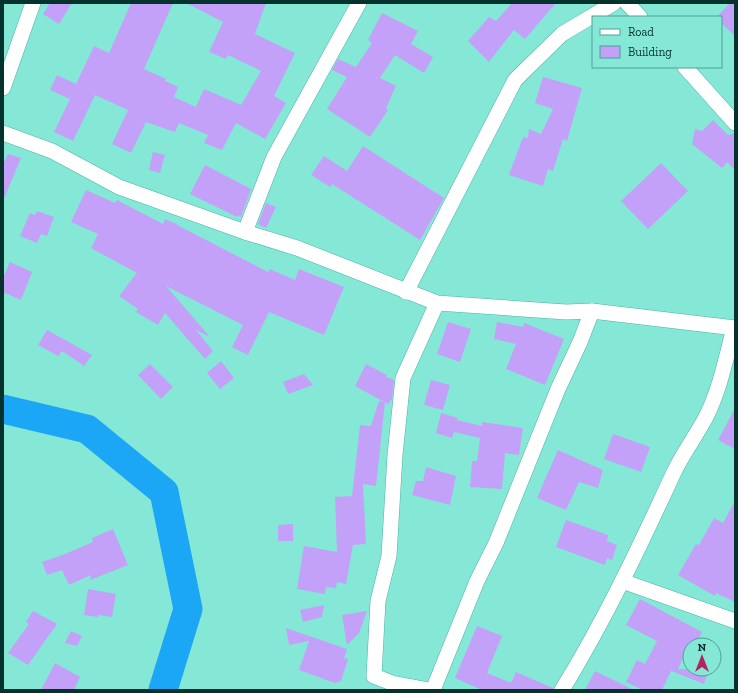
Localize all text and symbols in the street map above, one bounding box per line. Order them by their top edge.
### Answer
legend [592,16,722,68]
text: Road [628,25,654,39]
text: Building [628,45,672,59]
north arrow [682,637,722,677]
text: N [698,641,707,654]

